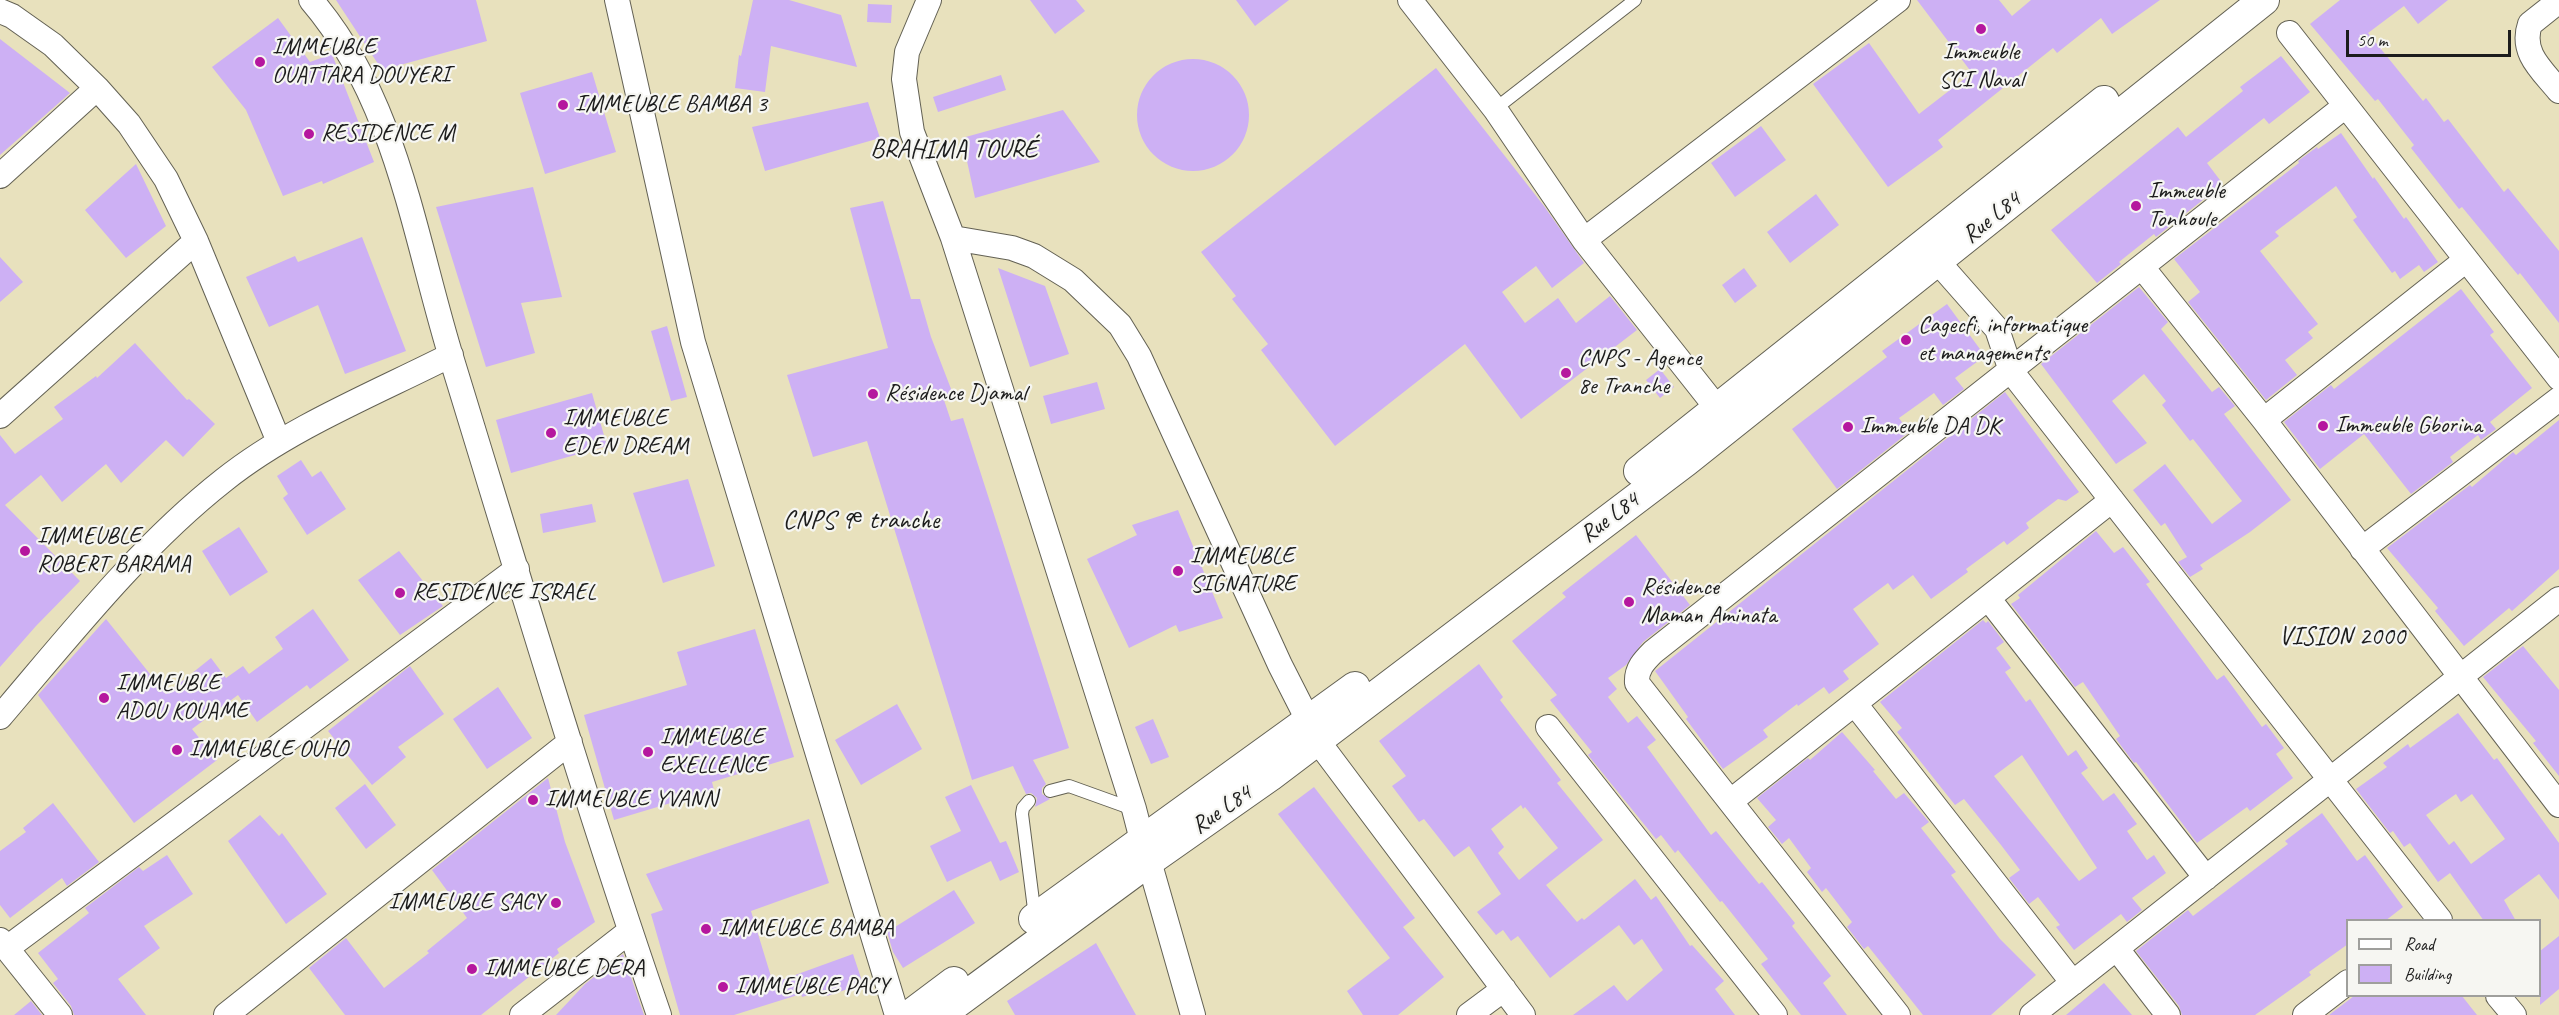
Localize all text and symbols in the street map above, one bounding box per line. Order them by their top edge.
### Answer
scale bar [2349,18,2514,56]
marker: Immeuble SCI Naval [1974,22,1988,36]
text: 50 m [2357,29,2388,51]
place label: IMMEUBLE OUATTARA DOUYERI [272,34,450,90]
place label: Immeuble SCI Naval [1939,39,2023,95]
marker: IMMEUBLE OUATTARA DOUYERI [253,55,267,69]
place label: IMMEUBLE BAMBA 3 [575,91,767,119]
marker: IMMEUBLE BAMBA 3 [556,98,570,112]
place label: RESIDENCE M [321,120,454,148]
marker: RESIDENCE M [302,127,316,141]
district label: BRAHIMA TOURÉ [860,134,1048,166]
place label: Immeuble Tonhoule [2148,178,2225,234]
street label: Rue L84 [1957,186,2027,250]
marker: Immeuble Tonhoule [2129,199,2143,213]
place label: Cagecfi, informatique et managements [1918,312,2087,368]
marker: Cagecfi, informatique et managements [1899,333,1913,347]
place label: CNPS - Agence 8e Tranche [1578,345,1701,401]
marker: CNPS - Agence 8e Tranche [1559,366,1573,380]
place label: Résidence Djamal [885,380,1026,408]
marker: Résidence Djamal [866,387,880,401]
place label: IMMEUBLE EDEN DREAM [563,405,689,461]
place label: Immeuble Gborina [2335,412,2482,440]
place label: Immeuble DA DK [1860,413,2000,441]
marker: Immeuble Gborina [2316,419,2330,433]
marker: Immeuble DA DK [1841,420,1855,434]
marker: IMMEUBLE EDEN DREAM [544,426,558,440]
street label: Rue L84 [1575,486,1645,550]
district label: CNPS 9ᵉ tranche [783,505,939,537]
place label: IMMEUBLE ROBERT BARAMA [37,523,191,579]
place label: IMMEUBLE SIGNATURE [1190,543,1296,599]
marker: IMMEUBLE ROBERT BARAMA [18,544,32,558]
marker: IMMEUBLE SIGNATURE [1171,564,1185,578]
place label: Résidence Maman Aminata [1641,574,1777,630]
place label: RESIDENCE ISRAEL [412,579,596,607]
marker: RESIDENCE ISRAEL [393,586,407,600]
marker: Résidence Maman Aminata [1622,595,1636,609]
district label: VISION 2000 [2270,621,2414,653]
place label: IMMEUBLE ADOU KOUAME [116,670,248,726]
marker: IMMEUBLE ADOU KOUAME [97,691,111,705]
place label: IMMEUBLE EXELLENCE [660,724,767,780]
place label: IMMEUBLE OUHO [189,736,348,764]
marker: IMMEUBLE OUHO [170,743,184,757]
marker: IMMEUBLE EXELLENCE [641,745,655,759]
street label: Rue L84 [1187,779,1257,841]
place label: IMMEUBLE YVANN [545,786,717,814]
marker: IMMEUBLE YVANN [526,793,540,807]
place label: IMMEUBLE SACY [388,889,544,917]
marker: IMMEUBLE SACY [549,896,563,910]
place label: IMMEUBLE BAMBA [718,915,894,943]
legend [2346,919,2541,997]
marker: IMMEUBLE BAMBA [699,922,713,936]
text: Road [2404,933,2434,955]
place label: IMMEUBLE DERA [484,955,644,983]
marker: IMMEUBLE DERA [465,962,479,976]
text: Building [2404,963,2451,985]
place label: IMMEUBLE PACY [735,973,889,1001]
marker: IMMEUBLE PACY [716,980,730,994]

